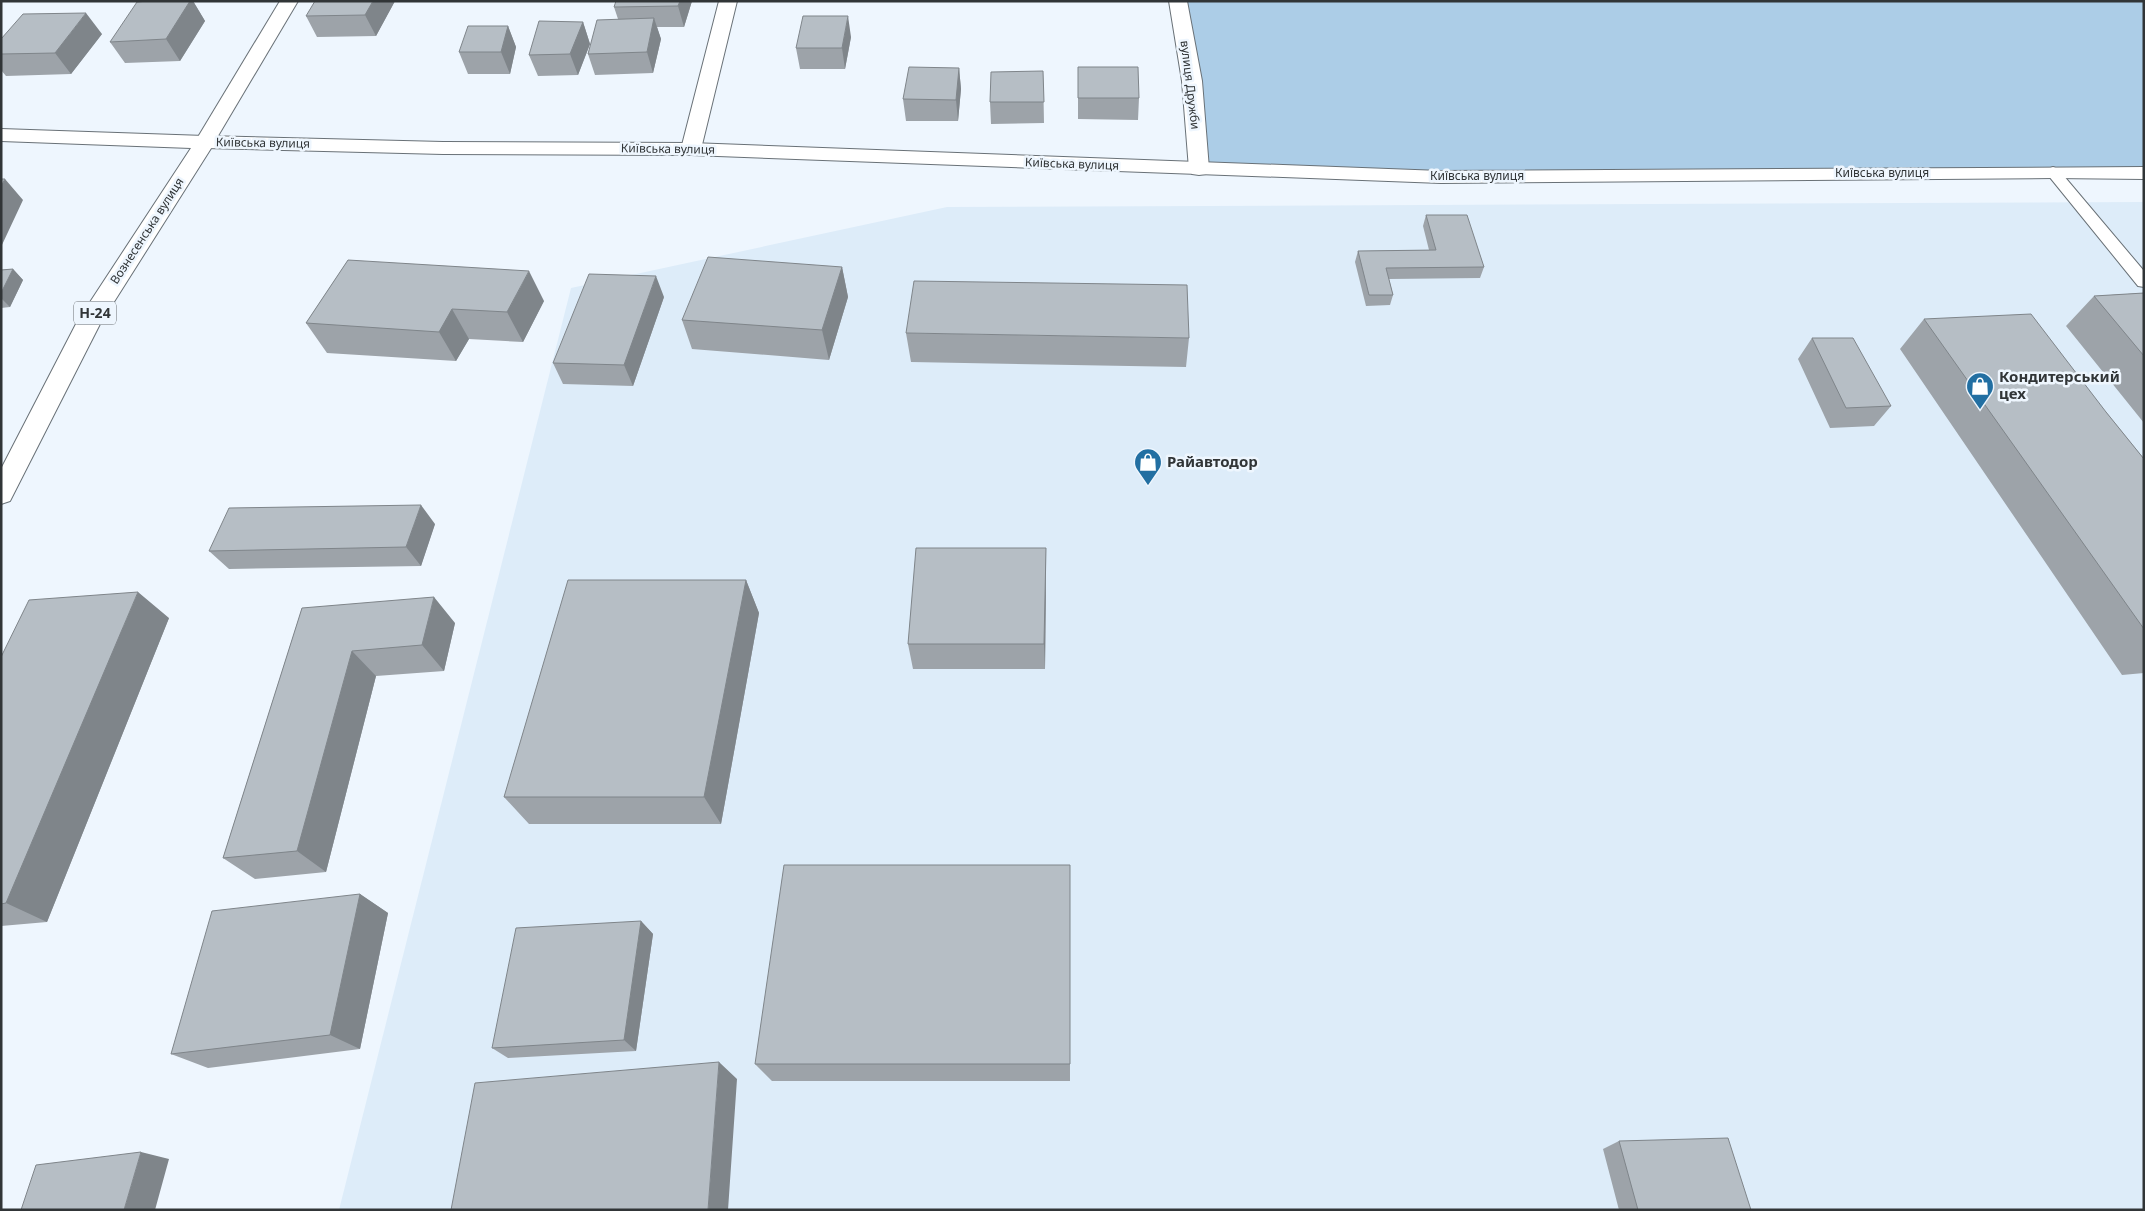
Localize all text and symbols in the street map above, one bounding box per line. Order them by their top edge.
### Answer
street label: вулиця Дружби [1177,39,1204,130]
street label: Київська вулиця [216,133,310,152]
street label: Київська вулиця [621,139,715,158]
street label: Київська вулиця [1025,153,1119,174]
street label: Київська вулиця [1835,164,1929,181]
street label: Київська вулиця [1430,167,1524,184]
street label: Вознесенська вулиця [106,174,187,287]
road number: Н-24 [74,302,116,324]
place label: Кондитерський цех [1999,366,2120,403]
shop icon: Кондитерський цех [1965,371,1995,410]
shop icon: Райавтодор [1133,447,1163,486]
place label: Райавтодор [1167,451,1258,471]

